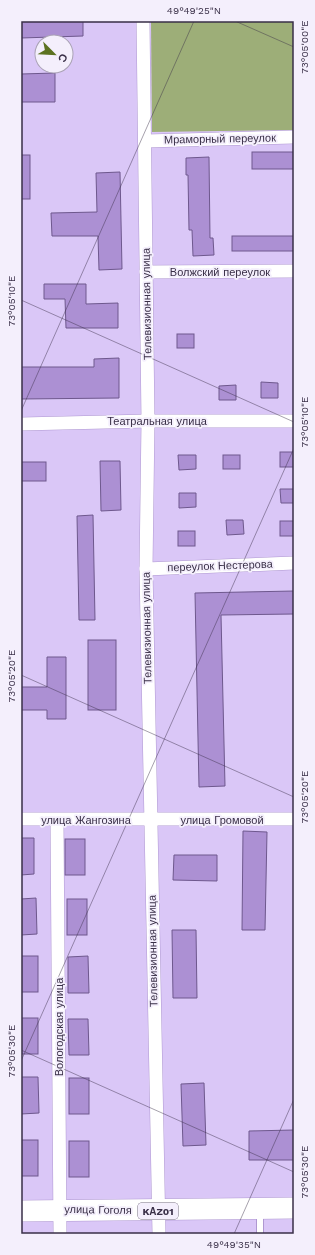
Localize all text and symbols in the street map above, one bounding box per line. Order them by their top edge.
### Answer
text: 49°49'25"N [167,5,221,16]
text: 73°05'00"E [299,20,310,74]
north arrow [34,34,74,74]
text: С [55,52,70,64]
street label: Мраморный переулок [164,132,276,146]
street label: Телевизионная улица [140,247,154,360]
street label: Волжский переулок [170,266,270,279]
text: 73°05'10"E [6,276,17,326]
text: 73°05'10"E [299,397,310,447]
street label: Театральная улица [107,415,208,428]
street label: переулок Нестерова [167,558,274,574]
street label: Телевизионная улица [140,571,154,684]
text: 73°05'20"E [6,650,17,702]
text: 73°05'20"E [299,771,310,823]
street label: улица Жангозина [41,814,132,827]
street label: улица Громовой [180,814,264,827]
street label: Телевизионная улица [146,894,160,1007]
street label: Вологодская улица [53,977,66,1076]
text: 73°05'30"E [6,1025,17,1077]
text: 73°05'30"E [299,1146,310,1198]
street label: улица Гоголя [64,1203,132,1217]
road number: KАZ01 [138,1203,178,1219]
text: 49°49'35"N [207,1239,261,1250]

